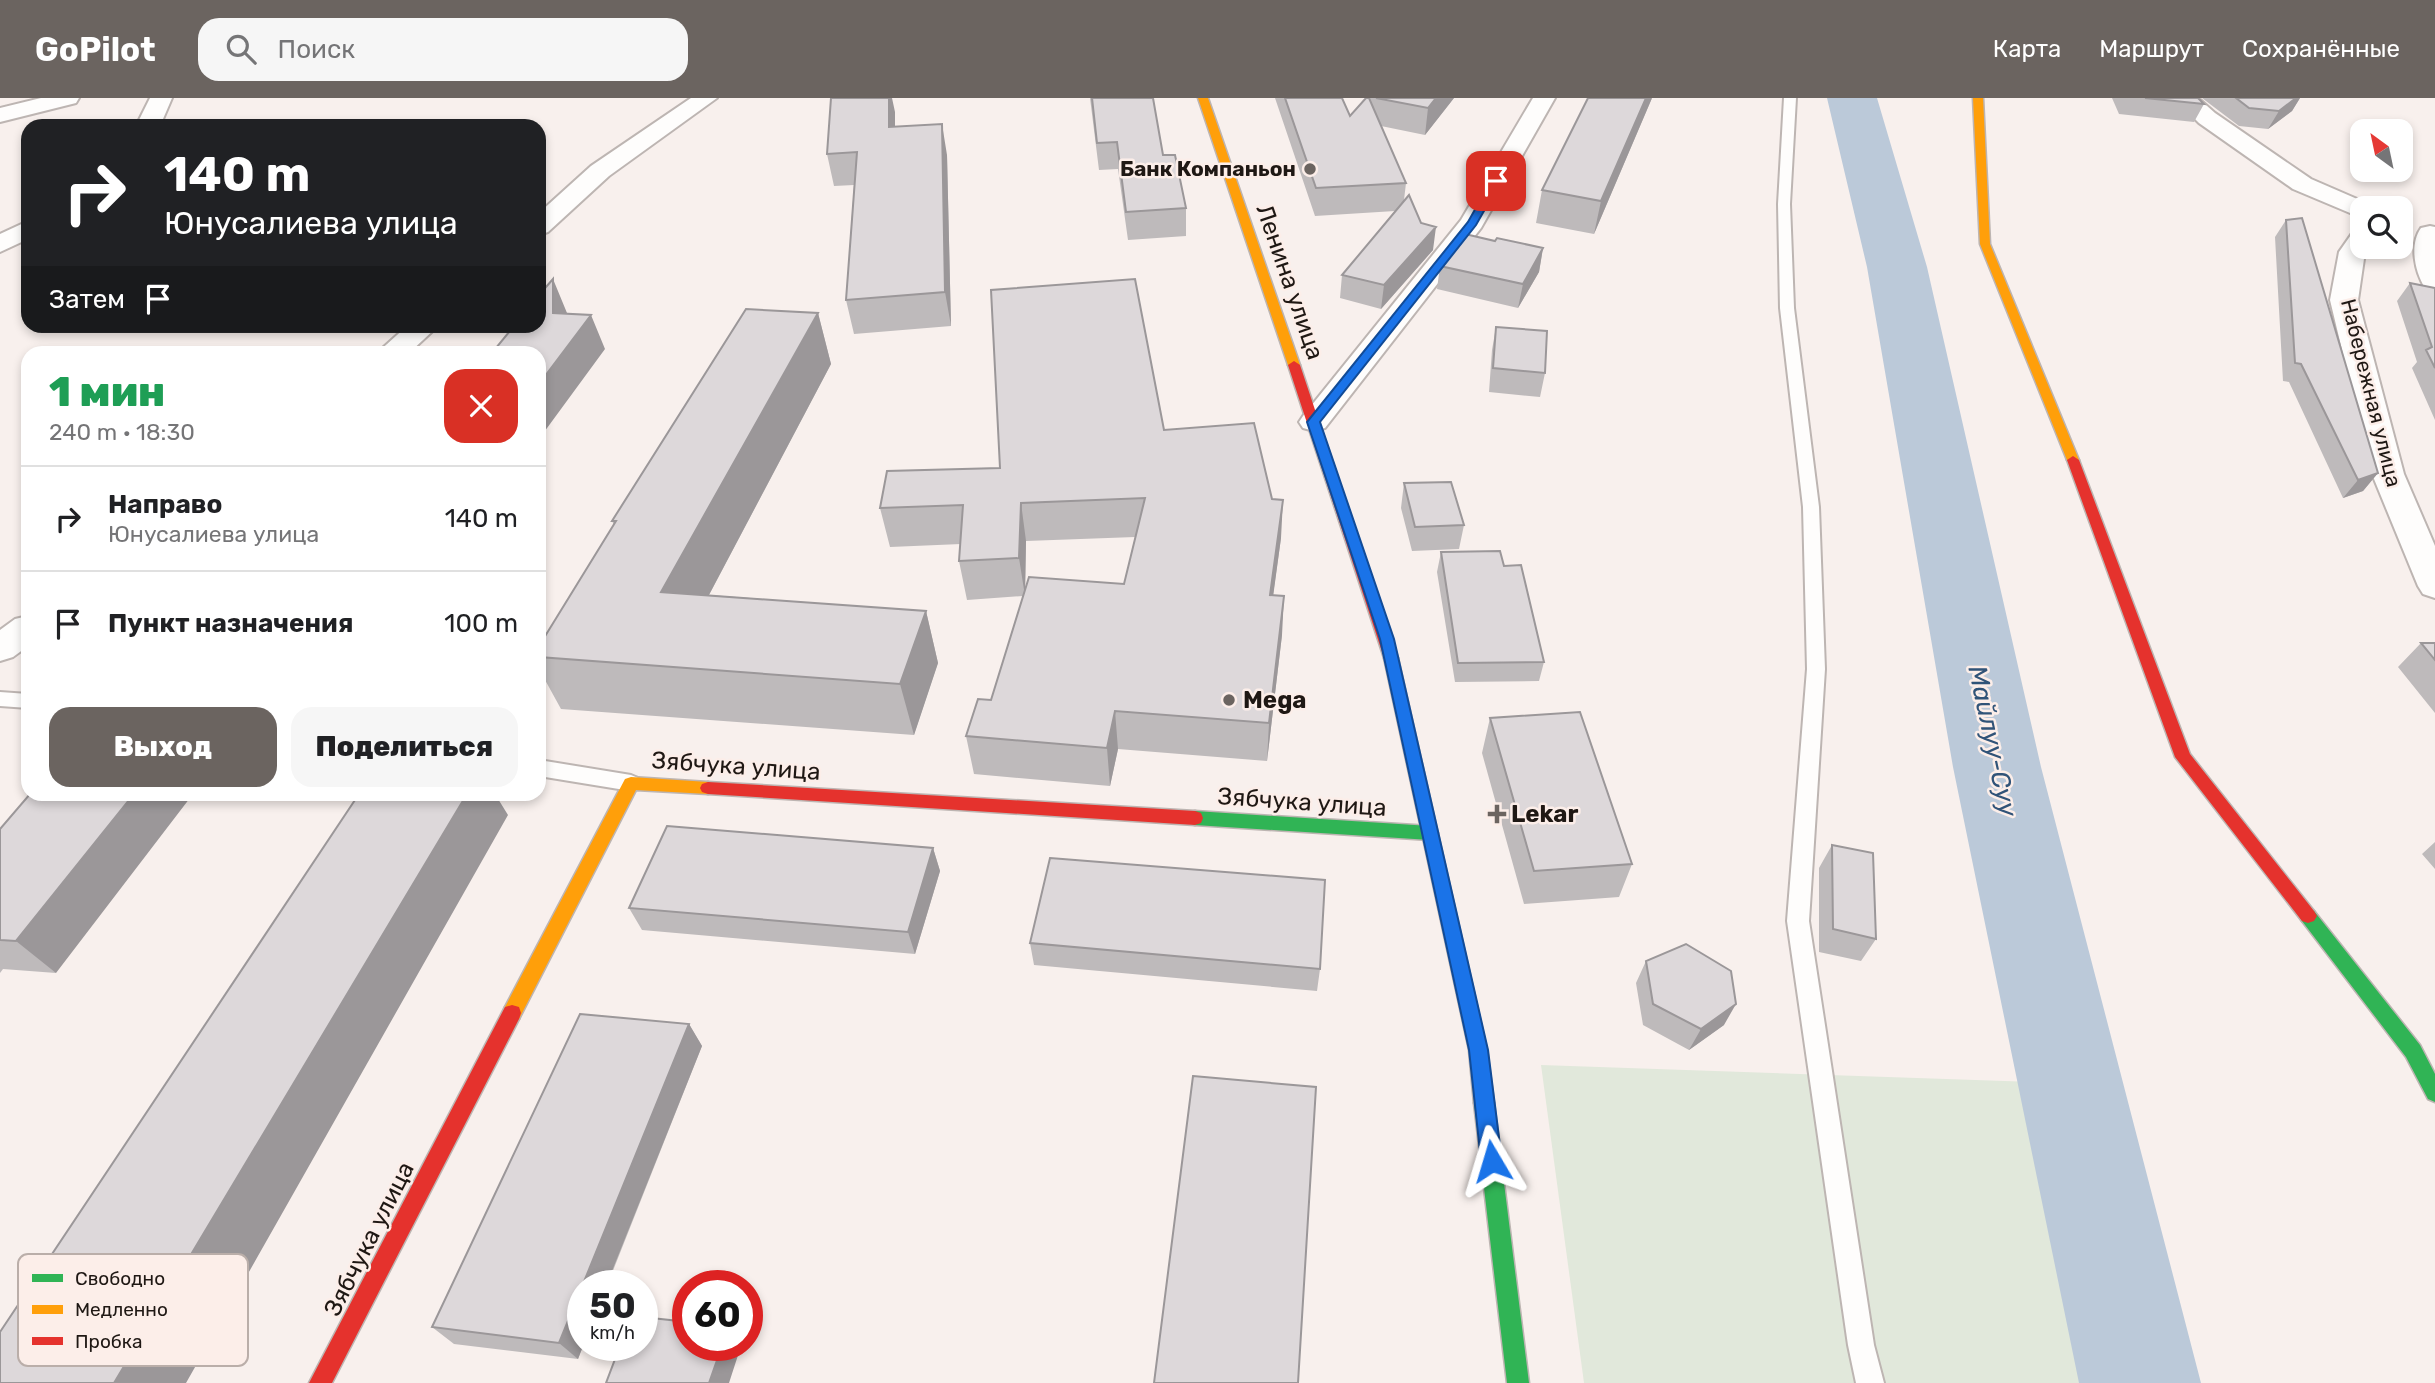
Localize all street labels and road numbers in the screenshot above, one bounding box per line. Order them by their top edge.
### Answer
street label: Ленина улица [1250,201,1330,363]
street label: Набережная улица [2336,296,2407,490]
street label: Зябчука улица [651,746,821,786]
street label: Зябчука улица [1217,782,1387,822]
street label: Зябчука улица [318,1157,420,1321]

